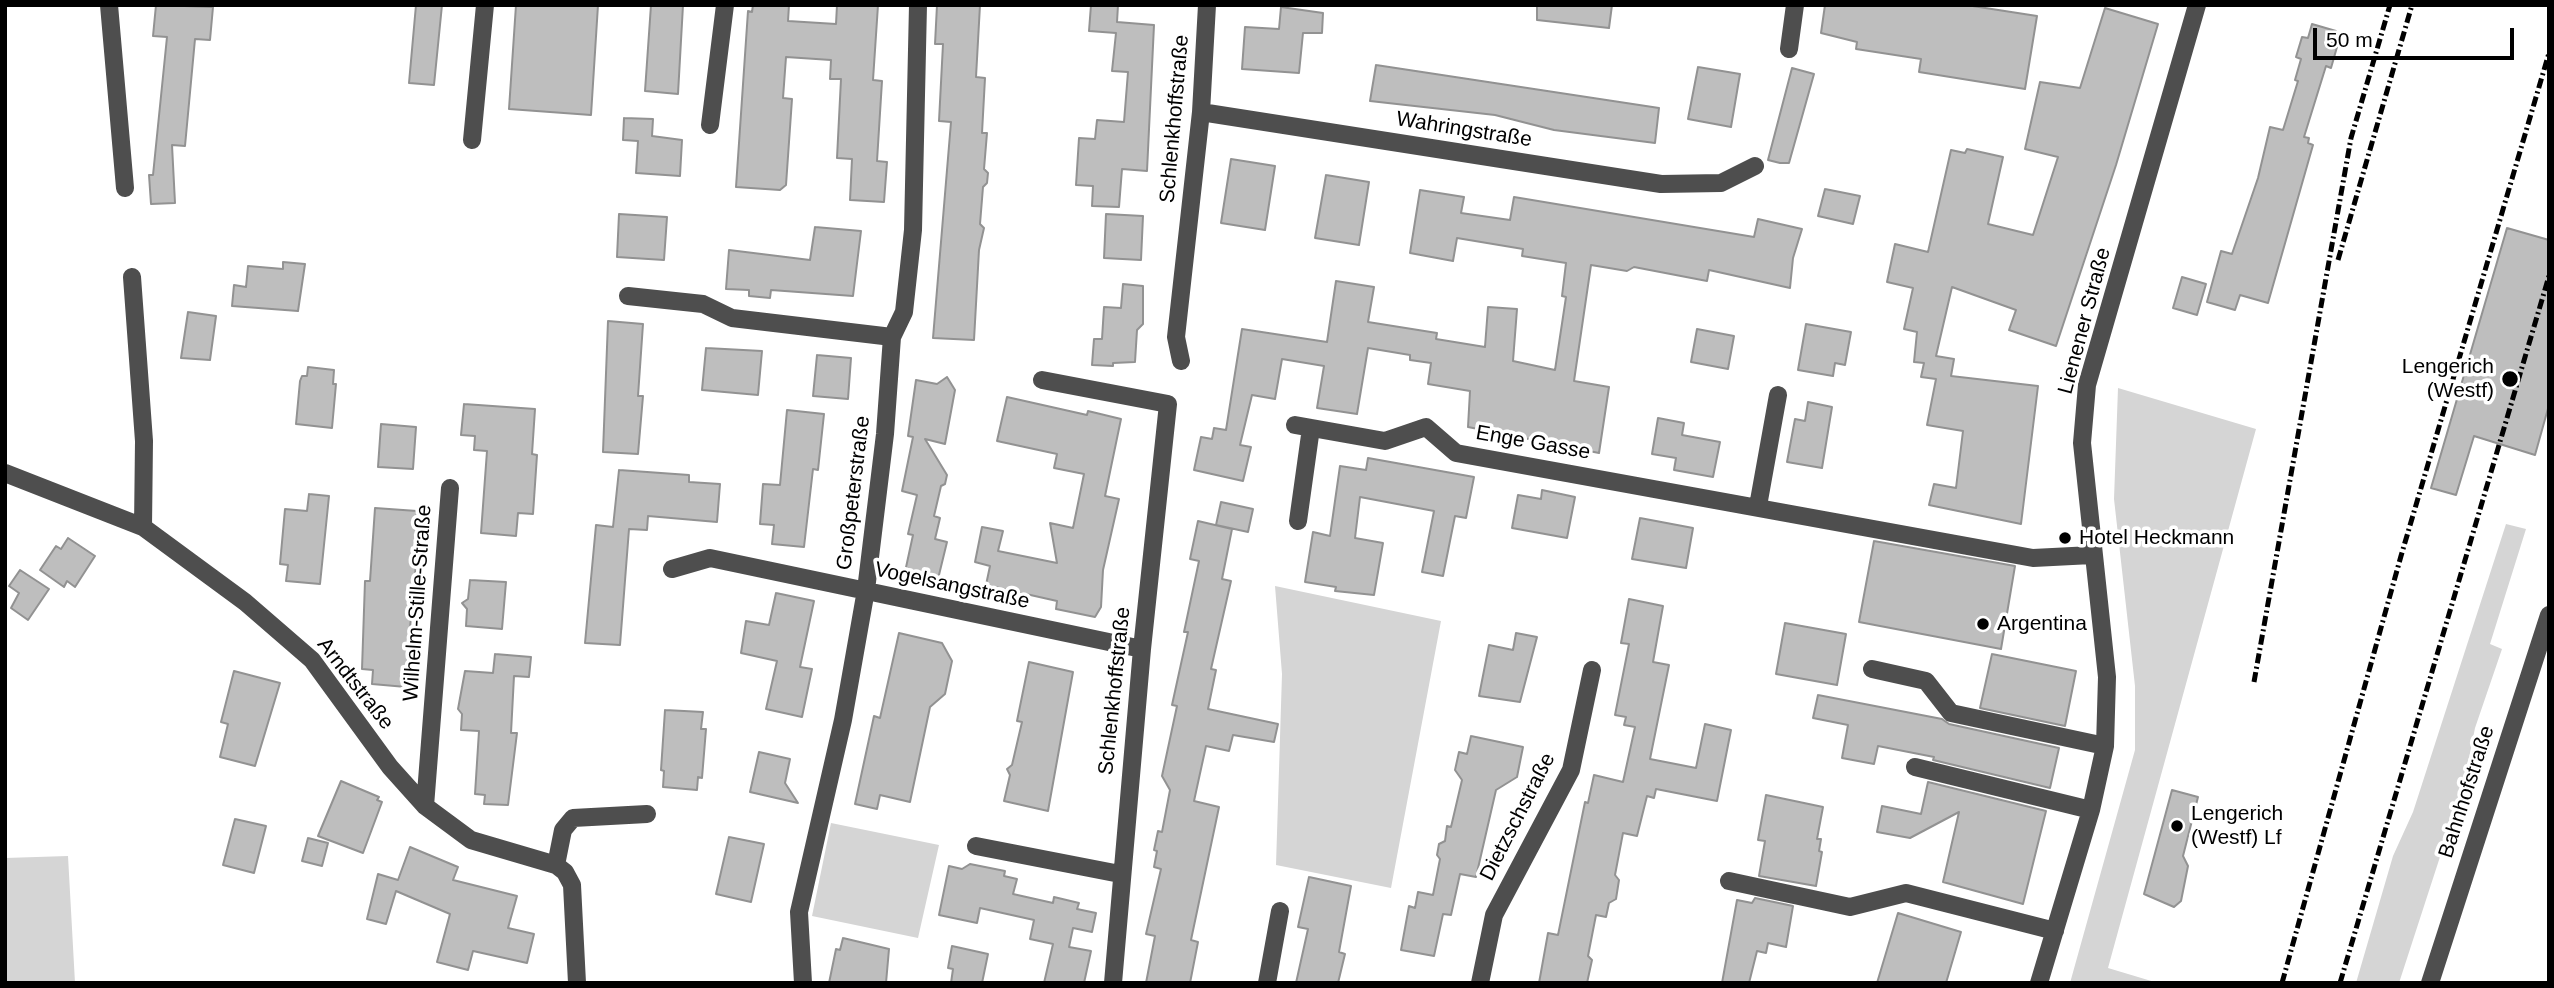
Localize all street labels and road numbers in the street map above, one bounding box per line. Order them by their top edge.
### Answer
street label: Schlenkhoffstraße [1155,34,1195,204]
street label: Wahringstraße [1394,107,1534,153]
street label: Lienener Straße [2053,245,2117,397]
street label: Großpeterstraße [832,414,876,572]
street label: Enge Gasse [1474,421,1592,465]
street label: Wilhelm-Stille-Straße [399,504,437,702]
street label: Vogelsangstraße [872,557,1032,615]
street label: Schlenkhoffstraße [1094,606,1136,776]
street label: Arndtstraße [311,633,399,735]
street label: Bahnhofstraße [2434,723,2500,861]
street label: Dietzschstraße [1475,749,1561,885]

